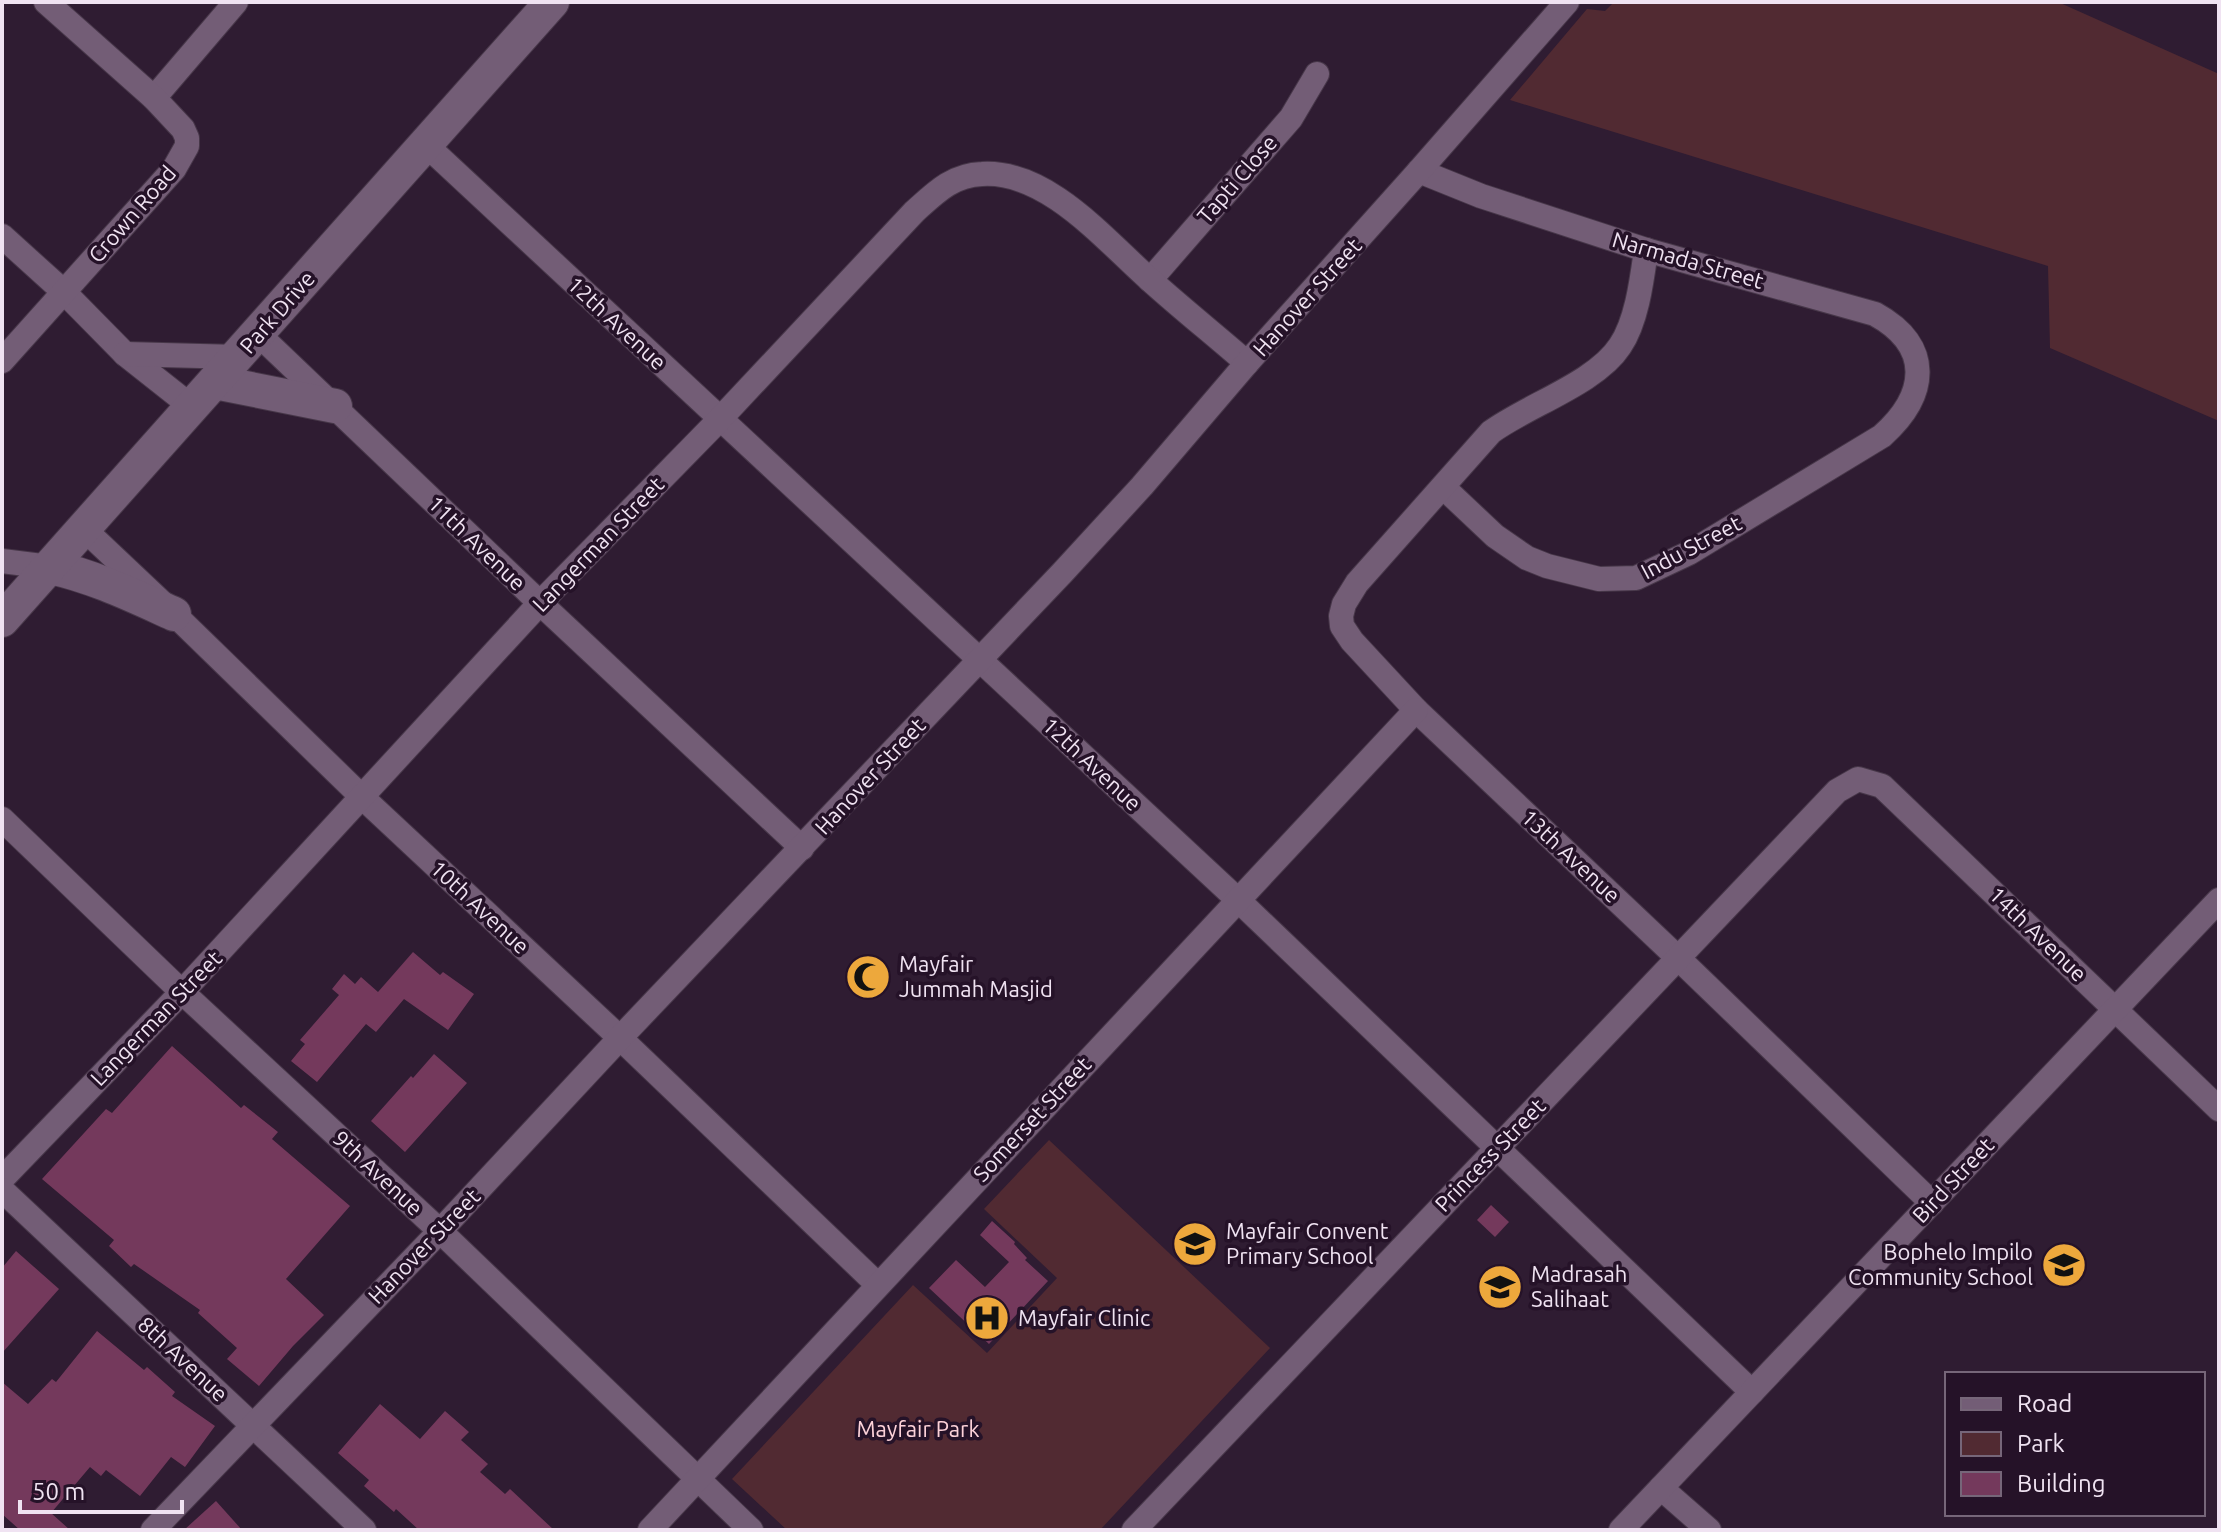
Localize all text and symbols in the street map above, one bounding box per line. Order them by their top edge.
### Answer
street label: Tapti Close [1192,130,1282,228]
street label: Crown Road [83,160,180,267]
street label: Narmada Street [1610,226,1767,293]
street label: Hanover Street [1247,232,1366,361]
street label: Park Drive [234,265,319,358]
street label: 12th Avenue [563,271,672,374]
street label: Langerman Street [527,471,669,616]
street label: 11th Avenue [424,490,531,595]
street label: Indu Street [1636,510,1746,583]
street label: Hanover Street [809,712,930,839]
street label: 12th Avenue [1038,712,1147,815]
street label: 13th Avenue [1517,804,1626,907]
street label: 10th Avenue [426,855,535,958]
street label: 14th Avenue [1985,881,2092,986]
street label: Langerman Street [85,945,227,1090]
place label: Mayfair Jummah Masjid [899,951,1053,1001]
mosque icon: Mayfair Jummah Masjid [844,953,892,1001]
street label: Somerset Street [968,1051,1096,1186]
street label: Princess Street [1429,1093,1550,1216]
street label: 9th Avenue [329,1125,428,1220]
street label: Bird Street [1907,1132,1998,1227]
street label: Hanover Street [363,1183,485,1308]
place label: Mayfair Convent Primary School [1226,1218,1389,1268]
school or university icon: Mayfair Convent Primary School [1171,1220,1219,1268]
place label: Bophelo Impilo Community School [1848,1239,2033,1289]
school or university icon: Bophelo Impilo Community School [2040,1241,2088,1289]
place label: Madrasah Salihaat [1531,1261,1627,1311]
school or university icon: Madrasah Salihaat [1476,1263,1524,1311]
hospital icon: Mayfair Clinic [963,1294,1011,1342]
place label: Mayfair Clinic [1018,1305,1150,1330]
street label: 8th Avenue [134,1311,233,1406]
legend [1945,1372,2205,1516]
text: Road [2017,1390,2072,1417]
park label: Mayfair Park [856,1416,980,1441]
text: Park [2017,1430,2065,1457]
scale bar [20,1464,182,1514]
text: Building [2017,1470,2105,1497]
text: 50 m [32,1478,85,1505]

